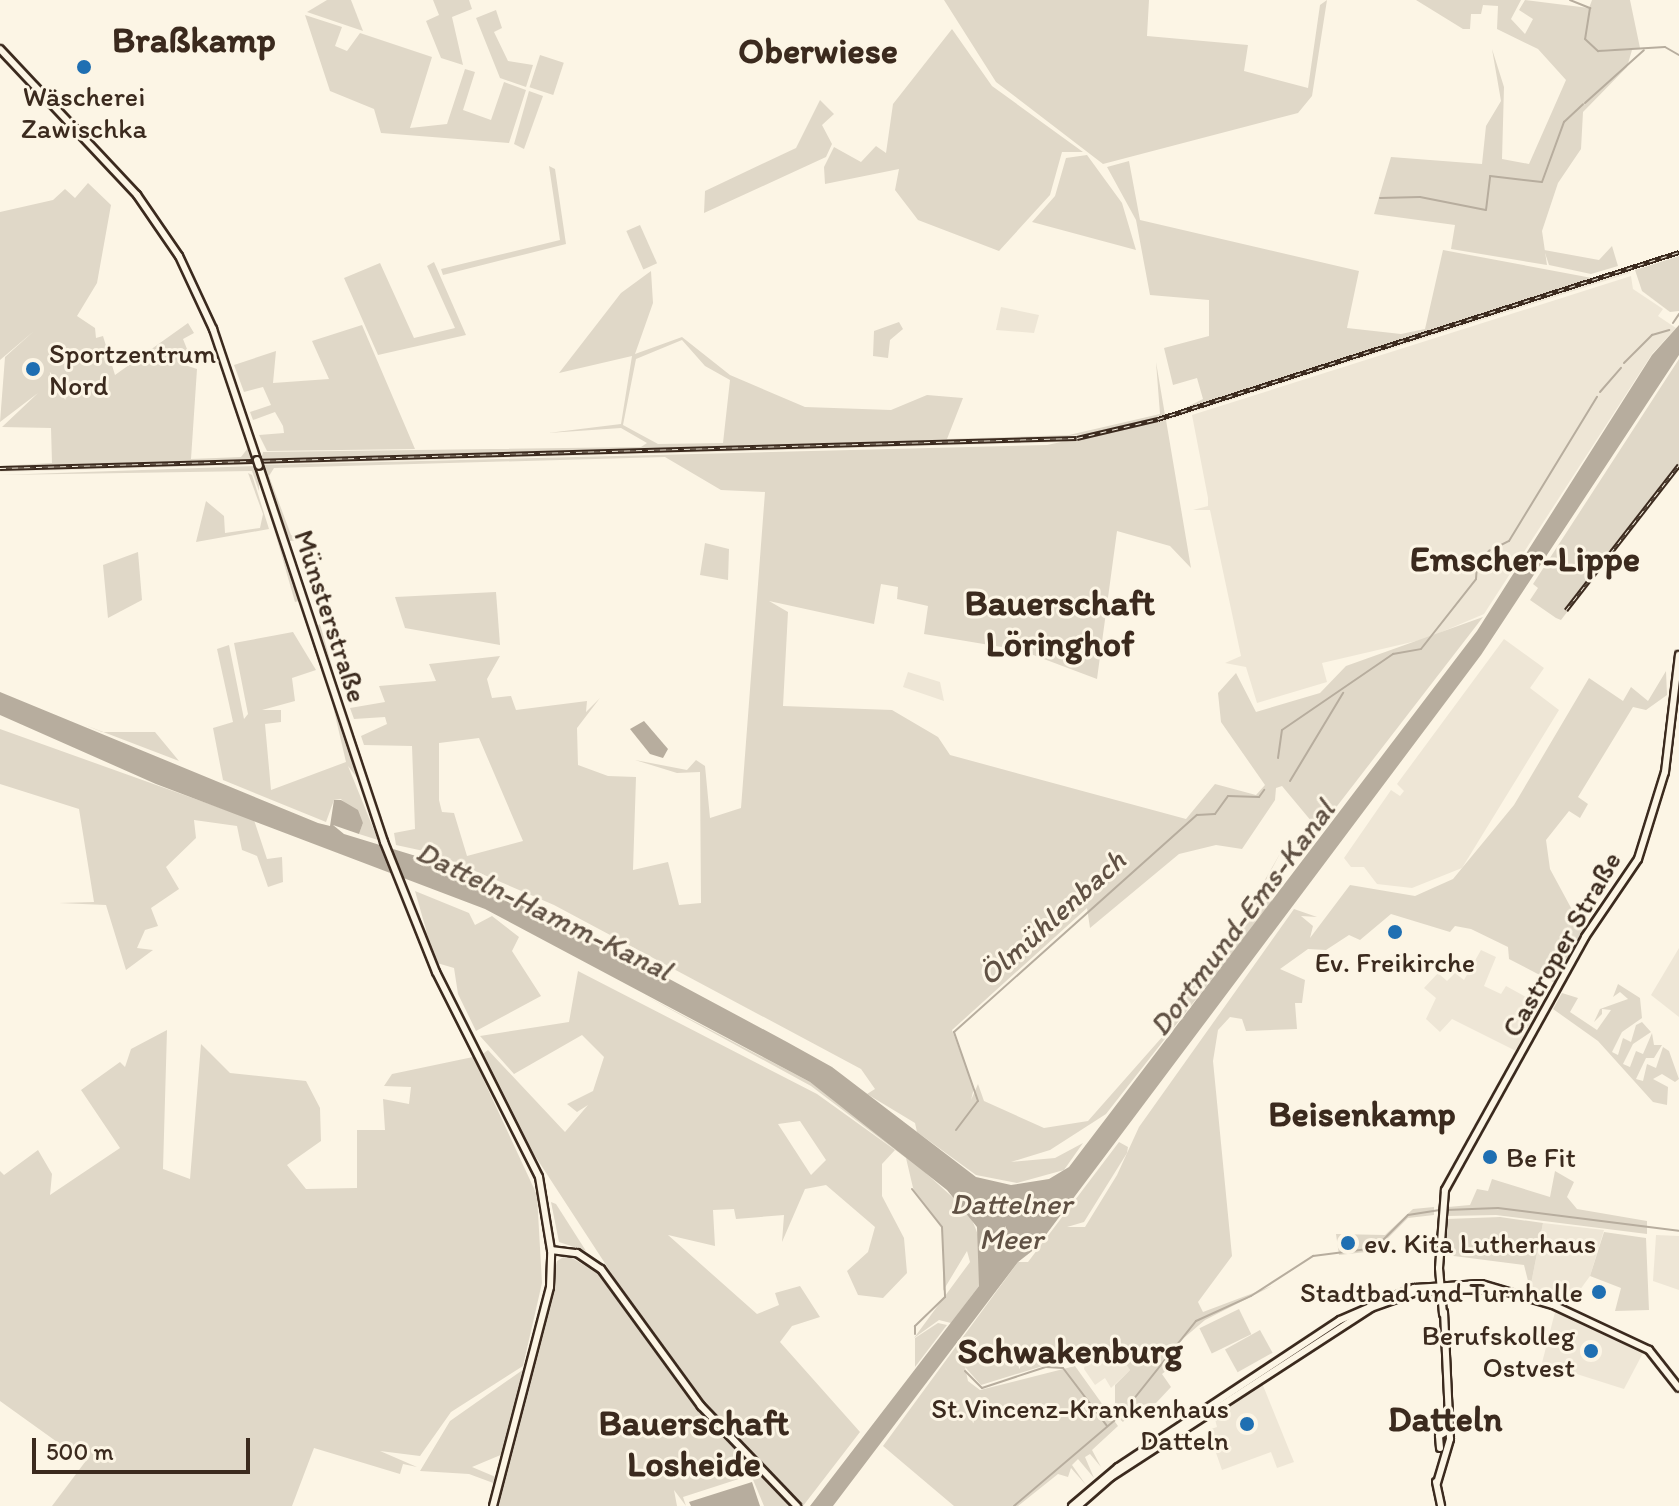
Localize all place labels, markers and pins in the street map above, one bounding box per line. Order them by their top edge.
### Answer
marker: Wäscherei Zawischka [75,58,93,76]
place label: Wäscherei Zawischka [21,79,147,145]
place label: Sportzentrum Nord [49,336,216,402]
marker: Sportzentrum Nord [24,360,42,378]
marker: Ev. Freikirche [1386,923,1404,941]
place label: Ev. Freikirche [1315,945,1475,979]
place label: Be Fit [1506,1140,1576,1174]
marker: Be Fit [1481,1148,1499,1166]
place label: ev. Kita Lutherhaus [1364,1226,1595,1260]
marker: ev. Kita Lutherhaus [1339,1234,1357,1252]
place label: Stadtbad und Turnhalle [1301,1275,1583,1309]
marker: Stadtbad und Turnhalle [1590,1283,1608,1301]
place label: Berufskolleg Ostvest [1422,1318,1575,1384]
marker: Berufskolleg Ostvest [1582,1342,1600,1360]
place label: St.Vincenz-Krankenhaus Datteln [931,1391,1229,1457]
marker: St.Vincenz-Krankenhaus Datteln [1236,1413,1258,1435]

